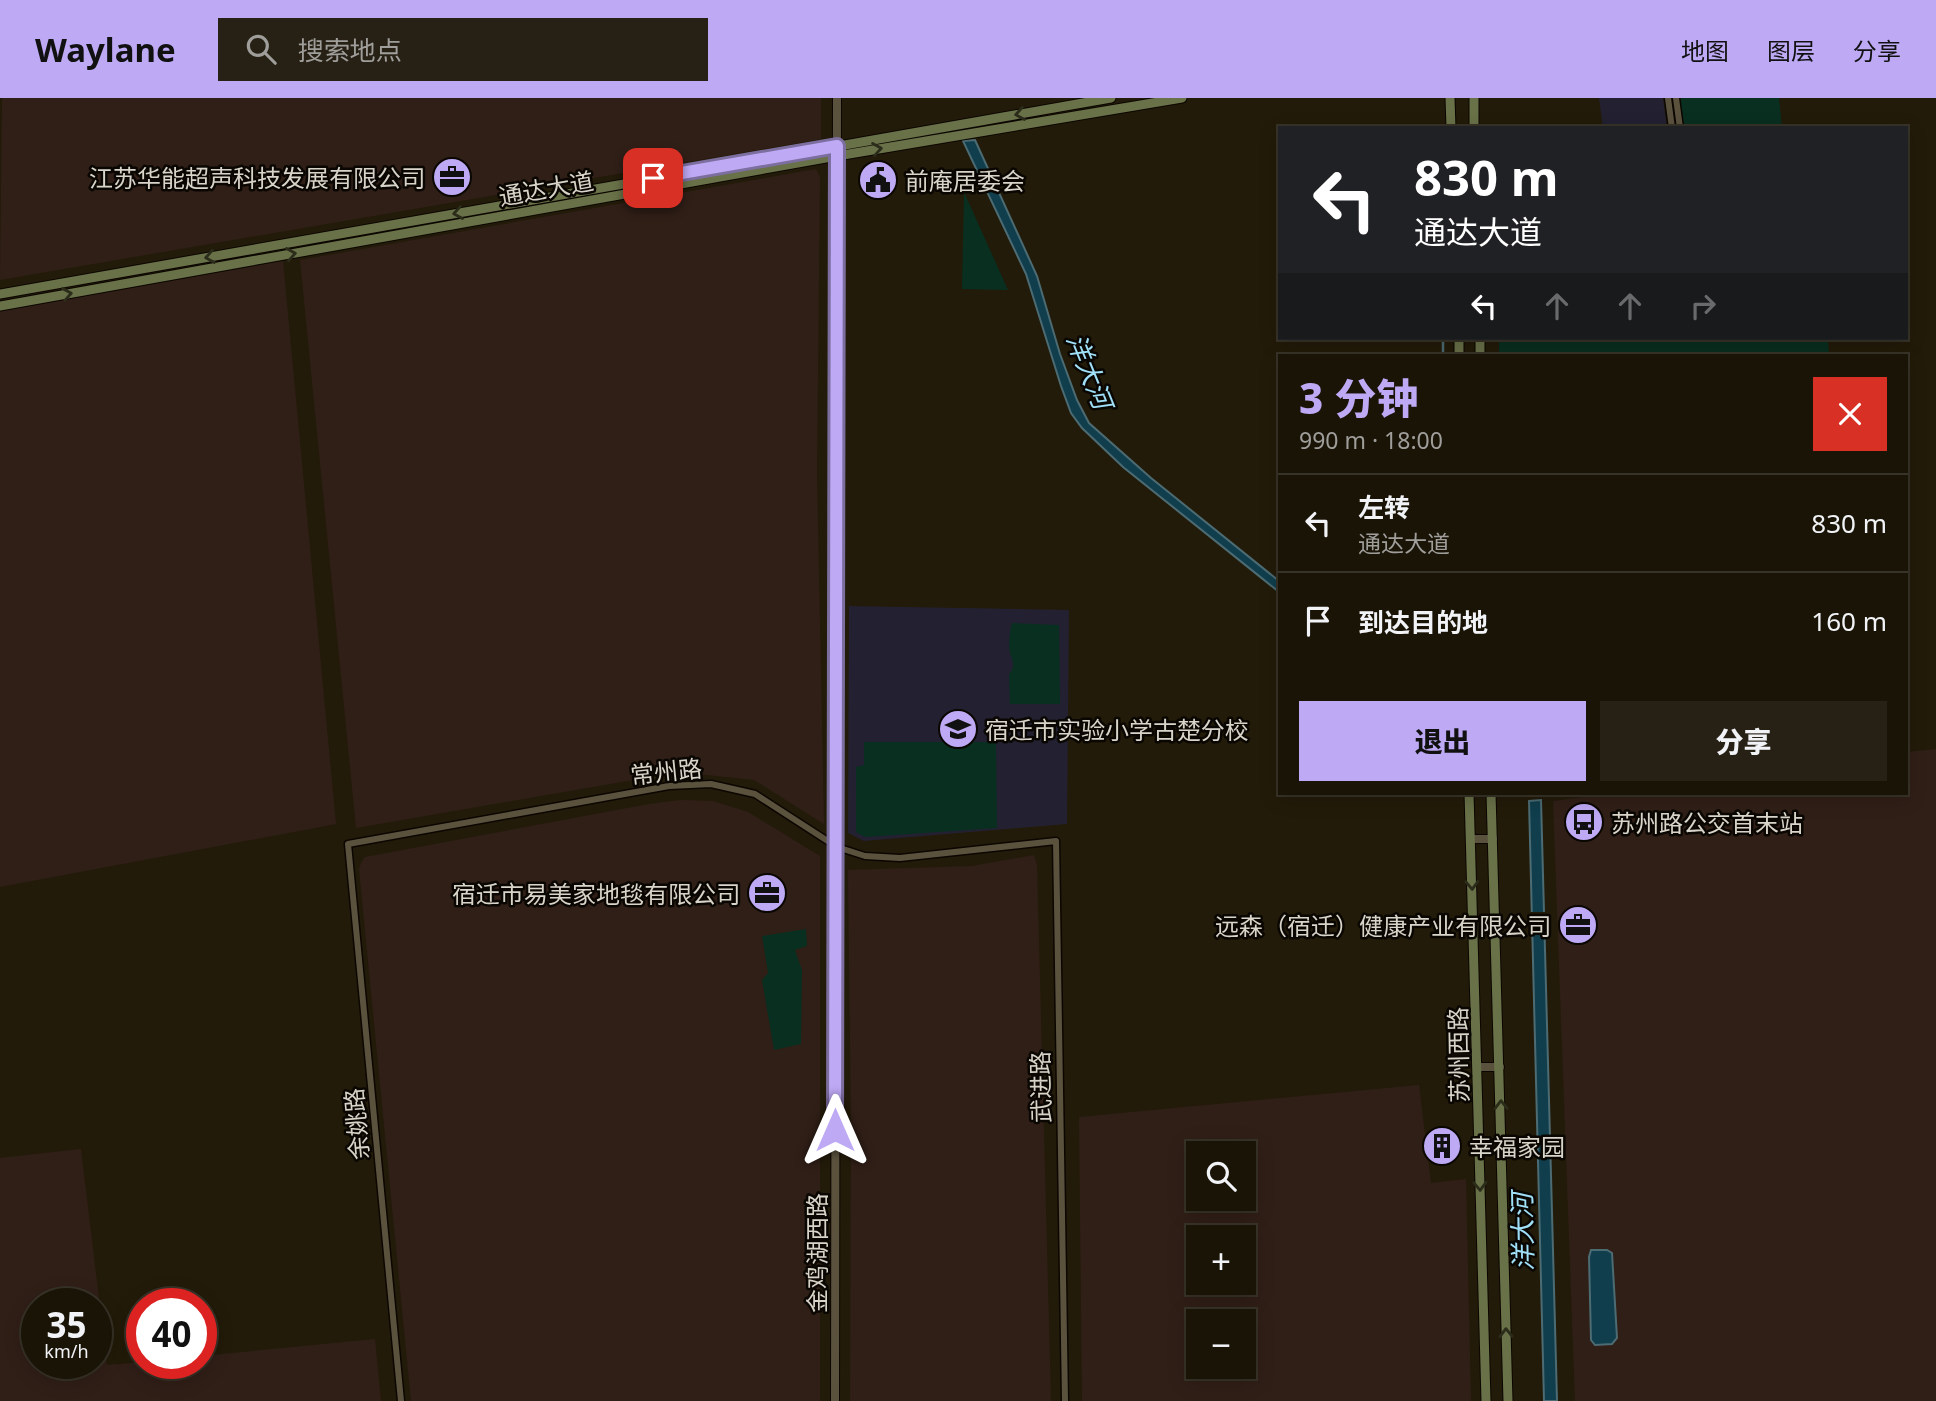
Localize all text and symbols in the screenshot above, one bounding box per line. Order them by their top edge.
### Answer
search box [218,18,708,81]
text: Waylane [35,27,176,72]
icon: search [242,30,280,68]
text: 搜索地点 [298,32,402,68]
text: 地图 [1681,34,1729,67]
text: 图层 [1767,34,1815,67]
text: 分享 [1853,34,1901,67]
one-way arrow [1014,106,1026,121]
one-way arrow [871,142,883,157]
text: 830 m [1414,144,1559,210]
pin [623,148,683,208]
icon: left [1299,154,1390,245]
office icon: 江苏华能超声科技发展有限公司 [431,156,473,198]
icon: arrive [634,159,672,197]
public building icon: 前庵居委会 [857,159,899,201]
place label: 江苏华能超声科技发展有限公司 [89,161,425,194]
street label: 通达大道 [496,163,596,213]
place label: 前庵居委会 [905,164,1025,197]
one-way arrow [452,205,464,220]
text: 通达大道 [1414,210,1542,253]
one-way arrow [285,247,297,262]
one-way arrow [204,248,216,263]
one-way arrow [61,287,73,302]
icon: left [1465,287,1503,325]
icon: ahead [1538,287,1576,325]
icon: ahead [1611,287,1649,325]
icon: right [1684,287,1722,325]
water label: 洋大河 [1059,328,1123,419]
text: 3 分钟 [1299,369,1418,426]
button: close [1813,377,1887,451]
text: 990 m · 18:00 [1299,424,1443,456]
text: 左转 [1358,489,1410,525]
icon: left [1299,504,1337,542]
text: 830 m [1811,505,1887,541]
text: 通达大道 [1358,527,1450,559]
icon: arrive [1299,602,1337,640]
text: 160 m [1811,603,1887,639]
text: 到达目的地 [1358,604,1488,640]
button: 退出 [1299,701,1586,781]
button: 分享 [1600,701,1887,781]
school or university icon: 宿迁市实验小学古楚分校 [937,708,979,750]
place label: 宿迁市实验小学古楚分校 [985,713,1249,746]
street label: 常州路 [628,751,704,791]
bus stop icon: 苏州路公交首末站 [1563,801,1605,843]
place label: 苏州路公交首末站 [1611,806,1803,839]
office icon: 宿迁市易美家地毯有限公司 [746,872,788,914]
place label: 宿迁市易美家地毯有限公司 [452,877,740,910]
one-way arrow [1464,881,1480,891]
office icon: 远森（宿迁）健康产业有限公司 [1557,904,1599,946]
place label: 远森（宿迁）健康产业有限公司 [1215,909,1551,942]
street label: 苏州西路 [1441,1007,1475,1103]
street label: 武进路 [1023,1051,1057,1123]
street label: 余姚路 [336,1087,376,1161]
position arrow [798,1093,872,1167]
one-way arrow [1493,1100,1508,1111]
building icon: 幸福家园 [1421,1125,1463,1167]
place label: 幸福家园 [1469,1130,1565,1163]
map controls [1186,1141,1256,1379]
button: search [1186,1141,1256,1211]
one-way arrow [1472,1182,1488,1192]
water label: 洋大河 [1503,1188,1541,1271]
street label: 金鸡湖西路 [800,1193,833,1313]
button: + [1186,1225,1256,1295]
speed limit sign: 40 [126,1288,217,1379]
text: 35 [46,1301,87,1348]
button: − [1186,1309,1256,1379]
one-way arrow [1499,1327,1514,1338]
text: km/h [44,1339,89,1363]

